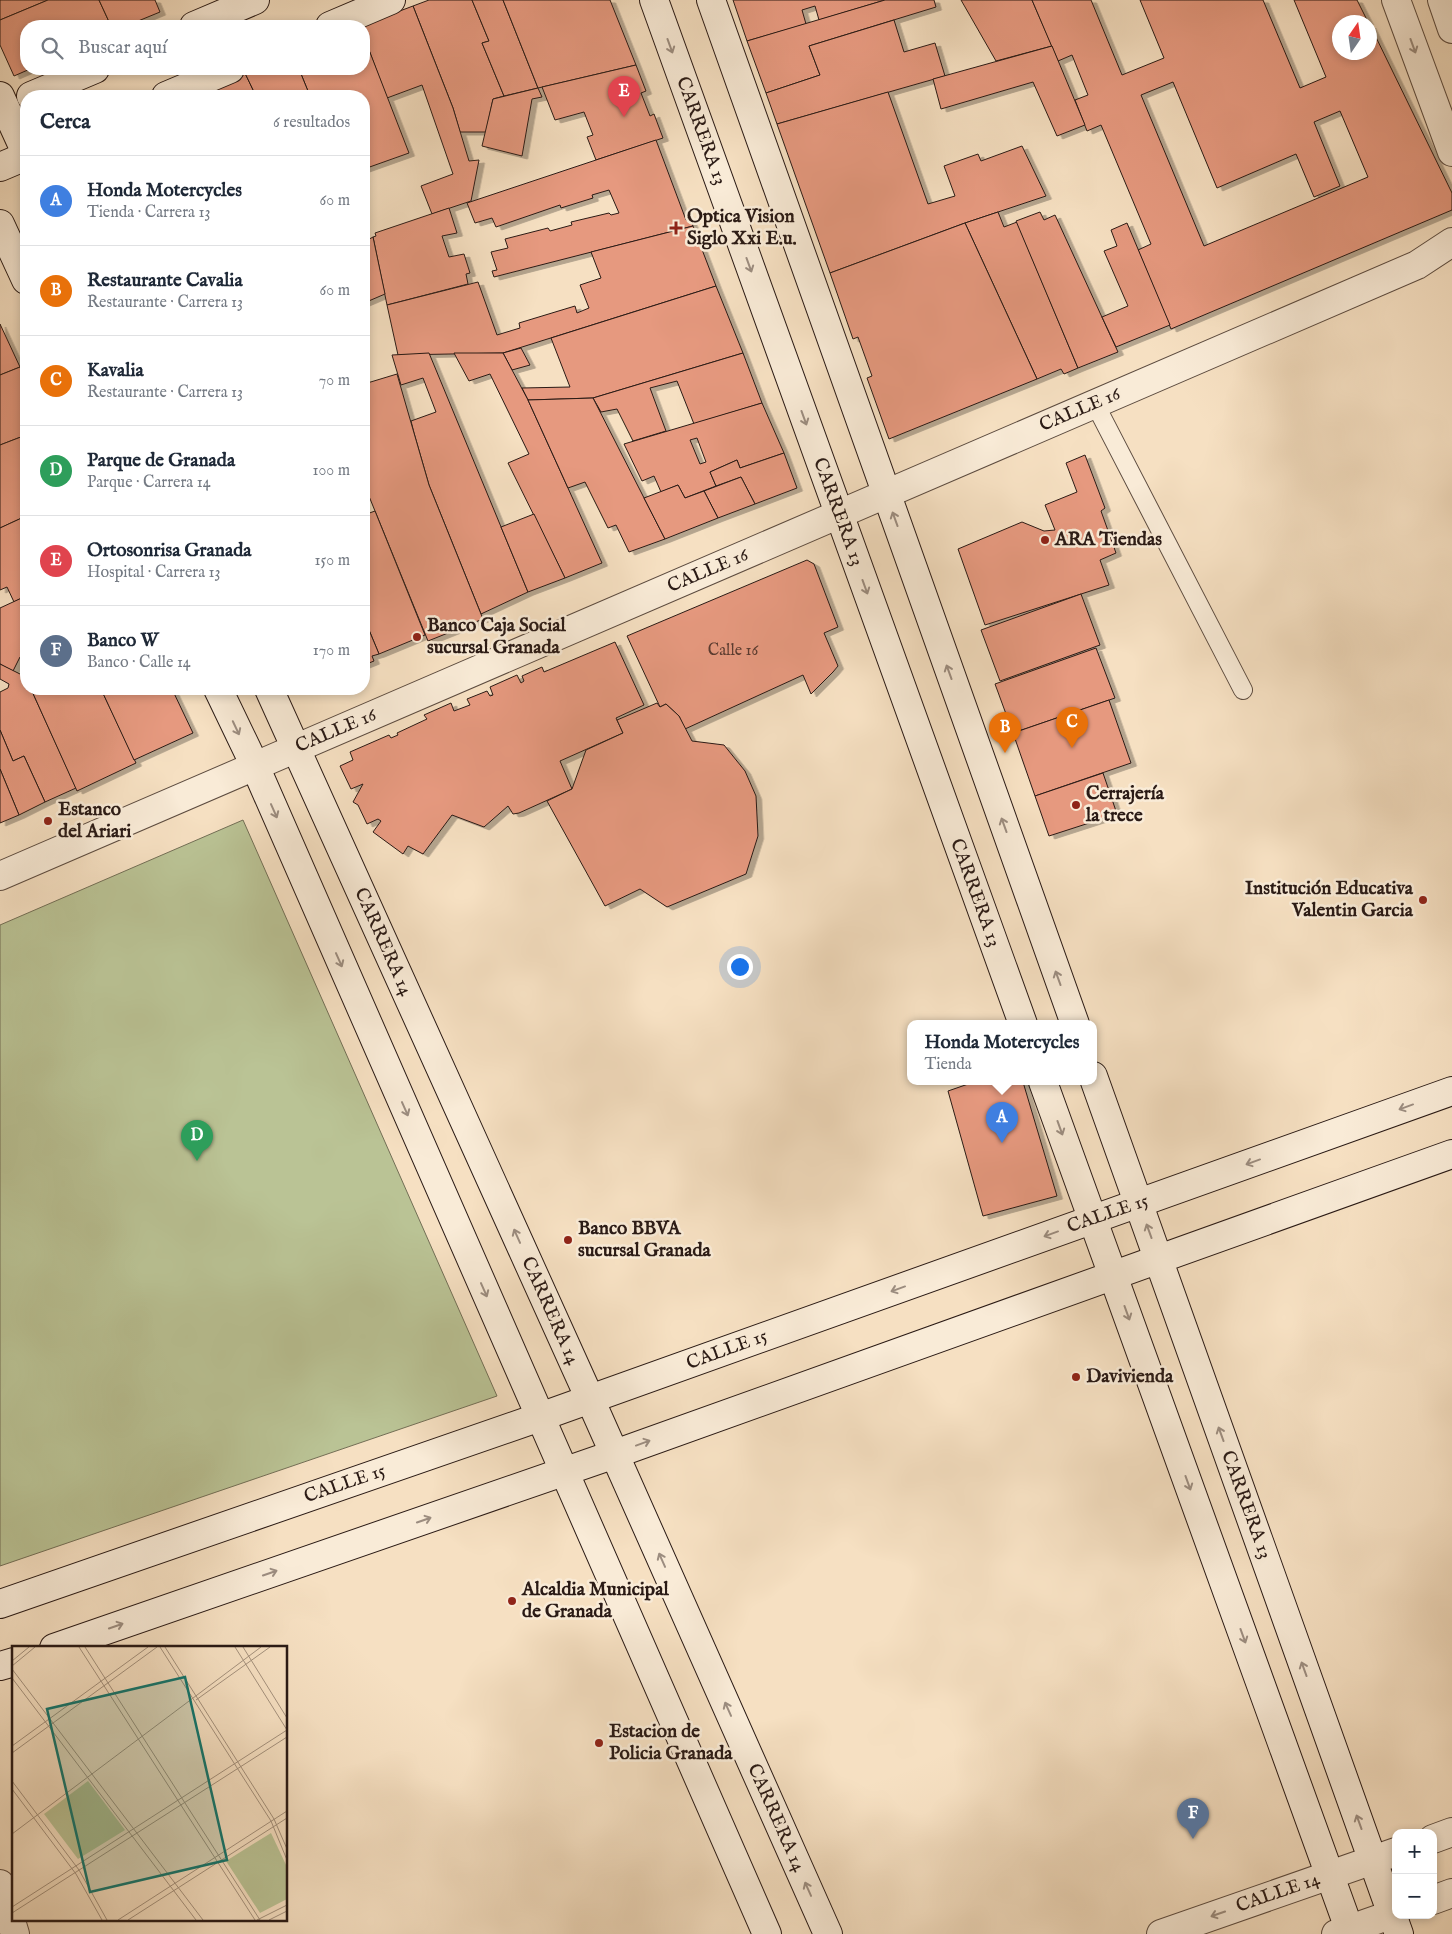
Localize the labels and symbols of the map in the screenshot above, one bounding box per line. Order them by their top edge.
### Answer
north arrow [1332,15,1377,60]
one-way arrow [666,38,675,53]
one-way arrow [1409,38,1418,53]
street label: CARRERA 13 [670,73,732,189]
pin: E [608,76,640,117]
place label: Optica Vision Siglo Xxi E.u. [687,205,797,251]
marker: Optica Vision Siglo Xxi E.u. [669,221,683,235]
one-way arrow [745,256,754,272]
street label: CALLE 16 [1036,382,1125,438]
one-way arrow [800,409,809,425]
street label: CARRERA 13 [807,454,869,570]
one-way arrow [890,512,899,527]
place label: ARA Tiendas [1054,528,1162,552]
marker: ARA Tiendas [1039,534,1051,546]
street label: CALLE 16 [664,543,753,599]
one-way arrow [861,579,870,594]
place label: Banco Caja Social sucursal Granada [427,614,567,660]
marker: Banco Caja Social sucursal Granada [411,631,423,643]
house number: Calle 16 [708,641,759,661]
one-way arrow [944,665,953,680]
street label: CALLE 16 [292,703,381,759]
pin: C [1056,707,1088,748]
pin: B [989,712,1021,753]
one-way arrow [232,720,242,735]
place label: Cerrajería la trece [1085,782,1165,828]
place label: Estanco del Ariari [58,798,131,844]
marker: Cerrajería la trece [1070,799,1082,811]
one-way arrow [270,803,280,818]
marker: Estanco del Ariari [42,815,54,827]
one-way arrow [999,818,1008,834]
street label: CARRERA 13 [944,835,1006,951]
place label: Institución Educativa Valentin Garcia [1245,877,1414,923]
street label: CARRERA 14 [348,884,418,1000]
marker: Institución Educativa Valentin Garcia [1417,894,1429,906]
one-way arrow [335,952,345,967]
your location [727,954,753,980]
one-way arrow [1053,971,1063,987]
one-way arrow [400,1101,410,1116]
pin: A [986,1102,1018,1143]
one-way arrow [1399,1103,1414,1112]
one-way arrow [1056,1119,1065,1135]
pin: D [181,1120,213,1161]
one-way arrow [1246,1158,1261,1167]
street label: CALLE 15 [1064,1189,1152,1239]
place label: Banco BBVA sucursal Granada [578,1217,712,1263]
one-way arrow [1144,1224,1153,1239]
one-way arrow [511,1229,521,1244]
one-way arrow [1043,1230,1059,1239]
marker: Banco BBVA sucursal Granada [562,1234,574,1246]
street label: CARRERA 14 [515,1253,585,1369]
one-way arrow [480,1282,490,1297]
one-way arrow [890,1285,906,1294]
one-way arrow [1123,1305,1132,1321]
street label: CALLE 15 [683,1324,771,1376]
place label: Davivienda [1086,1365,1174,1389]
marker: Davivienda [1070,1371,1082,1383]
one-way arrow [1216,1426,1225,1442]
one-way arrow [635,1438,650,1447]
street label: CARRERA 13 [1215,1447,1277,1563]
street label: CALLE 15 [301,1459,389,1509]
one-way arrow [1184,1474,1193,1490]
one-way arrow [415,1515,431,1524]
one-way arrow [657,1553,666,1568]
one-way arrow [262,1568,277,1577]
place label: Alcaldia Municipal de Granada [521,1578,669,1624]
marker: Alcaldia Municipal de Granada [506,1595,518,1607]
one-way arrow [108,1621,124,1630]
one-way arrow [1239,1627,1248,1643]
inset map [12,1646,288,1922]
one-way arrow [1299,1662,1308,1678]
one-way arrow [722,1702,732,1717]
place label: Estacion de Policia Granada [609,1720,733,1766]
marker: Estacion de Policia Granada [593,1737,605,1749]
street label: CARRERA 14 [741,1760,811,1876]
pin: F [1177,1798,1209,1839]
one-way arrow [1354,1815,1363,1831]
street label: CALLE 14 [1233,1867,1324,1919]
one-way arrow [803,1882,813,1897]
one-way arrow [1210,1910,1226,1919]

